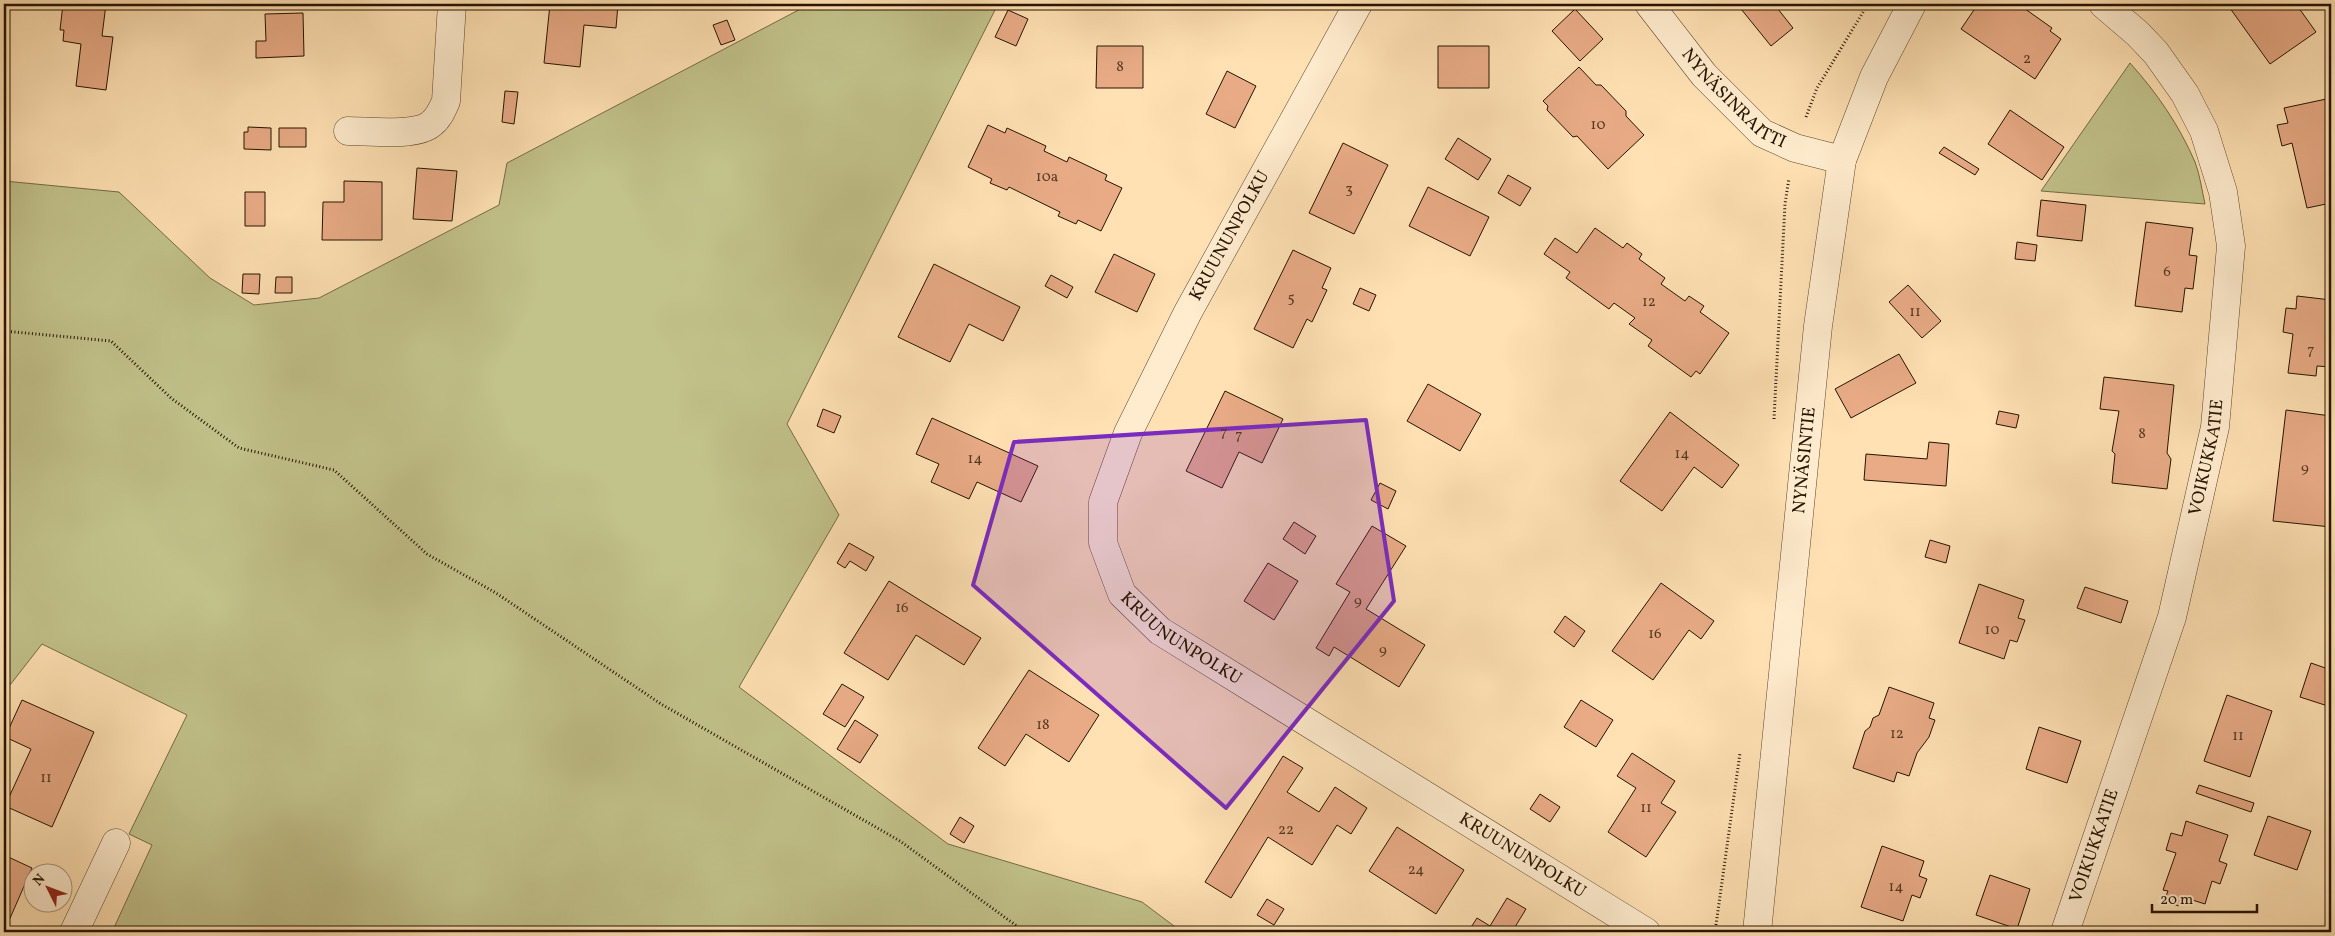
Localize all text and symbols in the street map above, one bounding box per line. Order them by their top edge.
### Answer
street label: NYNÄSINRAITTI [1675,43,1790,155]
house number: 2 [2023,49,2031,70]
house number: 8 [1116,57,1124,78]
house number: 10 [1591,115,1605,136]
street label: KRUUNUNPOLKU [1184,166,1276,306]
house number: 10a [1036,167,1058,188]
house number: 3 [1345,179,1353,200]
house number: 6 [2163,262,2171,283]
house number: 5 [1287,288,1295,309]
house number: 12 [1642,292,1656,313]
house number: 11 [1909,302,1921,323]
house number: 7 [2307,340,2315,361]
street label: VOIKUKKATIE [2183,398,2230,518]
street label: NYNÄSINTIE [1787,406,1822,515]
house number: 7 [1220,422,1228,443]
house number: 8 [2138,424,2146,445]
house number: 7 [1235,425,1243,446]
house number: 14 [1675,444,1689,465]
house number: 14 [968,449,982,470]
house number: 9 [2301,458,2309,479]
street label: KRUUNUNPOLKU [1114,586,1246,691]
house number: 9 [1354,591,1362,612]
house number: 16 [895,598,909,619]
house number: 10 [1985,620,1999,641]
house number: 16 [1648,624,1662,645]
house number: 9 [1379,640,1387,661]
house number: 18 [1036,715,1050,736]
house number: 12 [1890,724,1904,745]
house number: 11 [2232,726,2244,747]
house number: 11 [40,768,52,789]
street label: VOIKUKKATIE [2063,786,2125,906]
house number: 11 [1640,798,1652,819]
street label: KRUUNUNPOLKU [1454,807,1591,904]
house number: 22 [1278,820,1294,841]
house number: 24 [1408,860,1424,881]
north arrow [22,864,72,914]
text: N [29,870,50,890]
house number: 14 [1889,877,1903,898]
scale bar [2152,881,2258,913]
text: 20 m [2160,890,2193,911]

